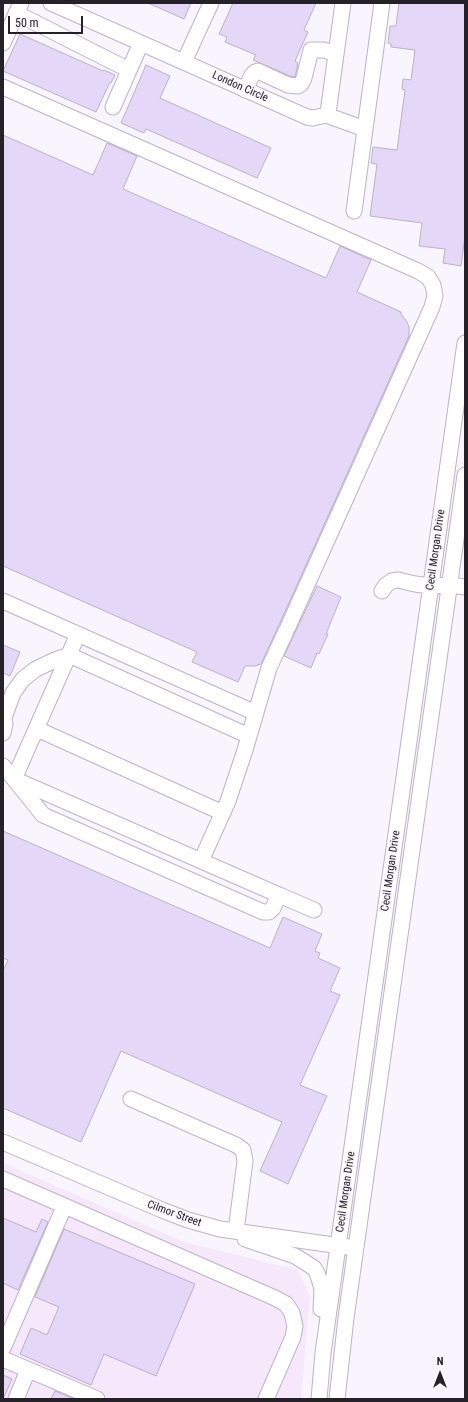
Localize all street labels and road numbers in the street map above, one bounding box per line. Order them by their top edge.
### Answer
street label: London Circle [210,69,270,105]
street label: Cecil Morgan Drive [424,509,448,591]
street label: Cecil Morgan Drive [379,830,403,912]
street label: Cecil Morgan Drive [334,1151,358,1233]
street label: Cilmor Street [145,1198,203,1230]

